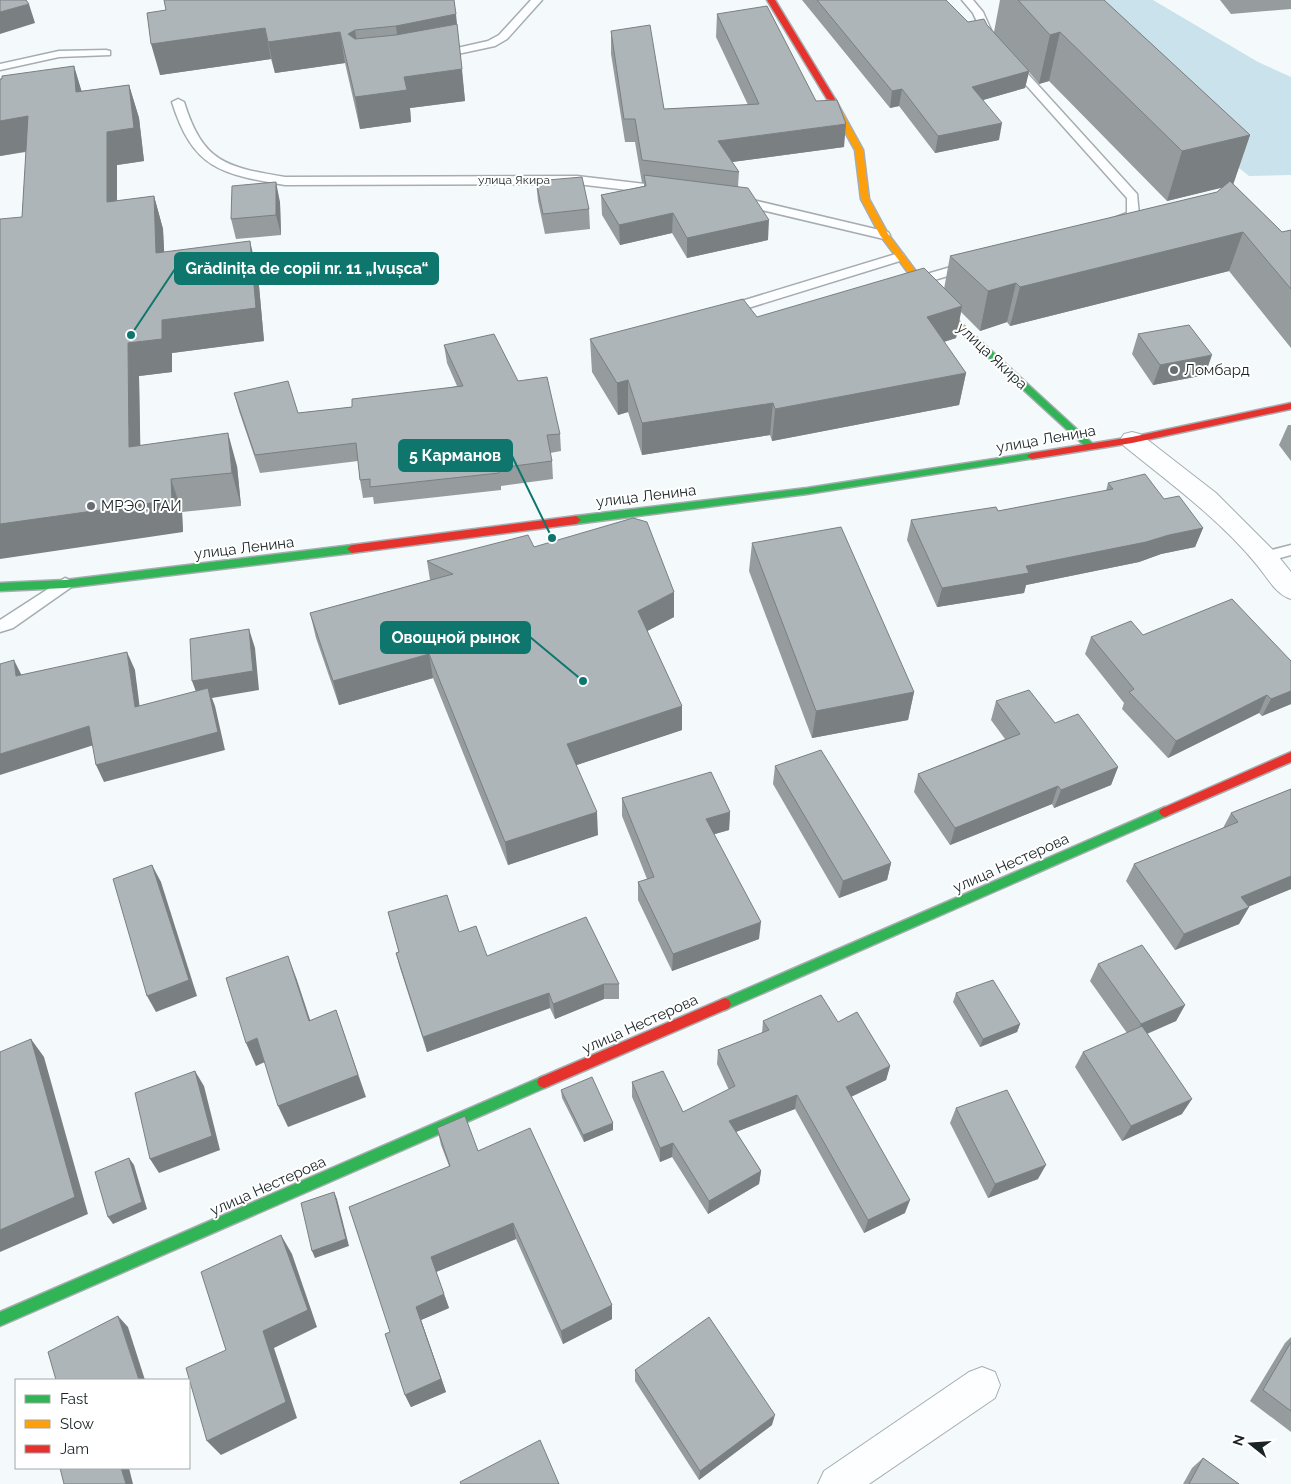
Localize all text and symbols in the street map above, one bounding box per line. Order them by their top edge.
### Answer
street label: улица Якира [478,173,550,187]
callout: Grădinița de copii nr. 11 „Ivușca“ [175,253,438,284]
text: Grădinița de copii nr. 11 „Ivușca“ [185,259,429,278]
street label: улица Якира [953,319,1031,393]
place label: Ломбард [1184,361,1250,379]
marker: Ломбард [1168,364,1180,376]
street label: улица Ленина [995,421,1097,457]
callout: 5 Карманов [399,440,512,471]
text: 5 Карманов [409,446,501,465]
street label: улица Ленина [595,481,697,511]
place label: МРЭО, ГАИ [101,497,182,515]
marker: МРЭО, ГАИ [85,500,97,512]
street label: улица Ленина [193,533,295,563]
callout: Овощной рынок [381,622,530,653]
text: Овощной рынок [392,628,520,647]
street label: улица Нестерова [950,829,1072,897]
street label: улица Нестерова [579,990,701,1058]
street label: улица Нестерова [207,1152,329,1220]
legend [15,1379,190,1469]
text: Fast [60,1390,88,1408]
text: Slow [60,1415,94,1433]
north arrow [1226,1419,1276,1469]
text: N [1229,1433,1248,1448]
text: Jam [60,1440,89,1458]

